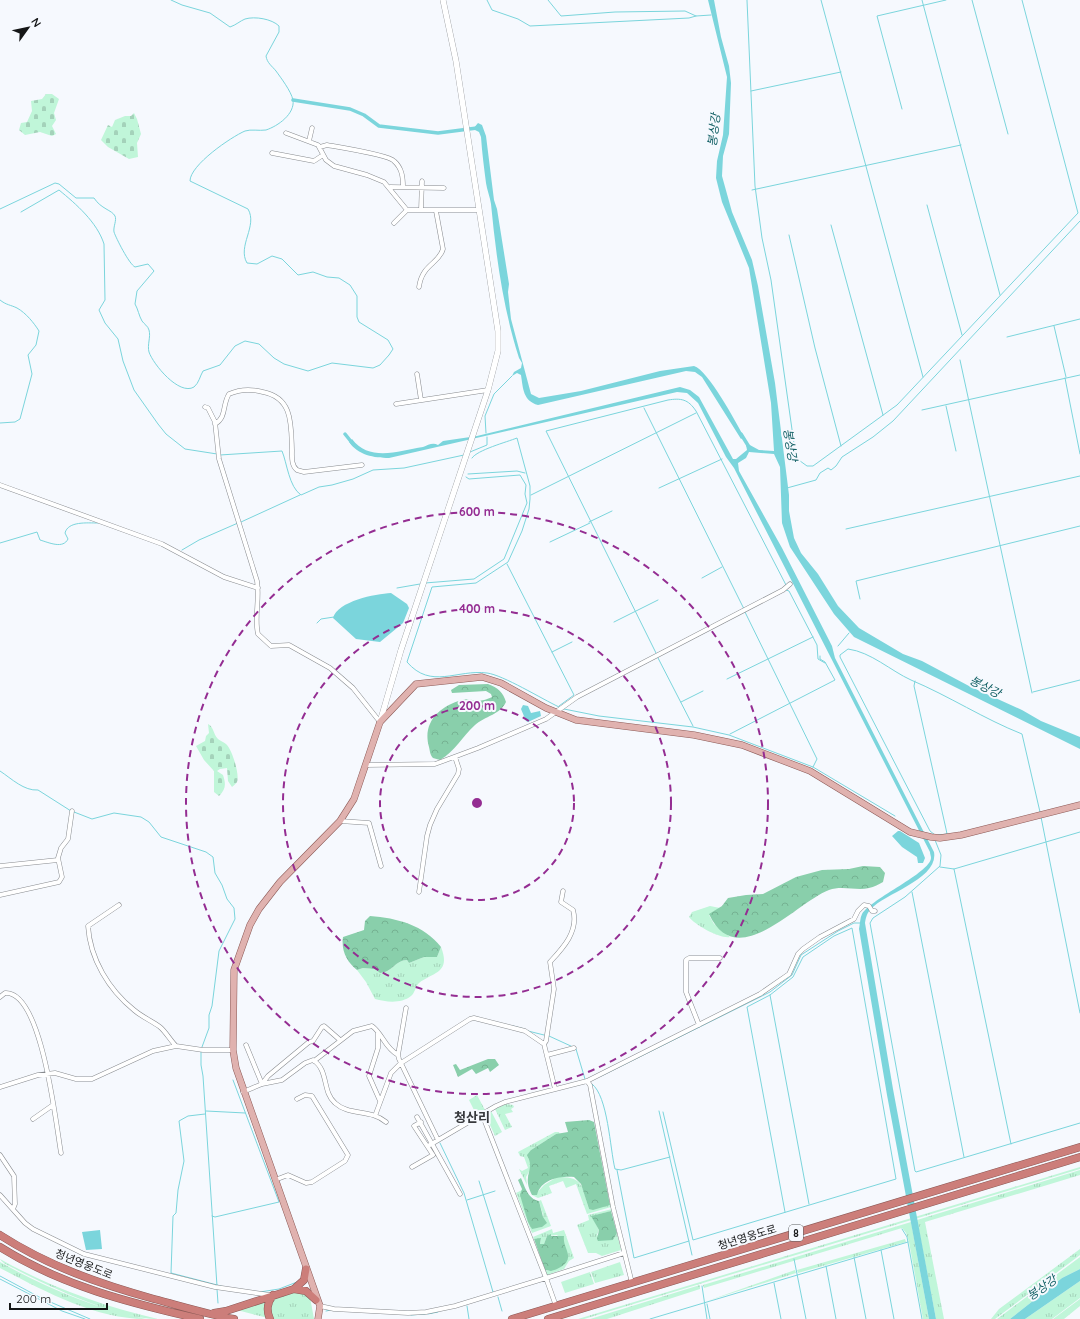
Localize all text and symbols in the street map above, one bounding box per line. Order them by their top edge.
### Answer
north arrow [8,8,48,48]
text: N [28,15,44,30]
water label: 봉상강 [704,111,723,147]
water label: 봉상강 [780,427,801,464]
text: 600 m [459,504,495,519]
text: 400 m [459,601,495,616]
water label: 봉상강 [967,672,1005,702]
text: 200 m [459,698,495,713]
centre of rings [470,796,484,810]
district label: 청산리 [454,1109,490,1125]
street label: 청년영웅도로 [716,1221,778,1253]
road number: 8 [789,1225,803,1241]
street label: 청년영웅도로 [53,1246,115,1282]
water label: 봉상강 [1024,1271,1061,1303]
scale bar [10,1285,107,1311]
text: 200 m [16,1291,51,1306]

